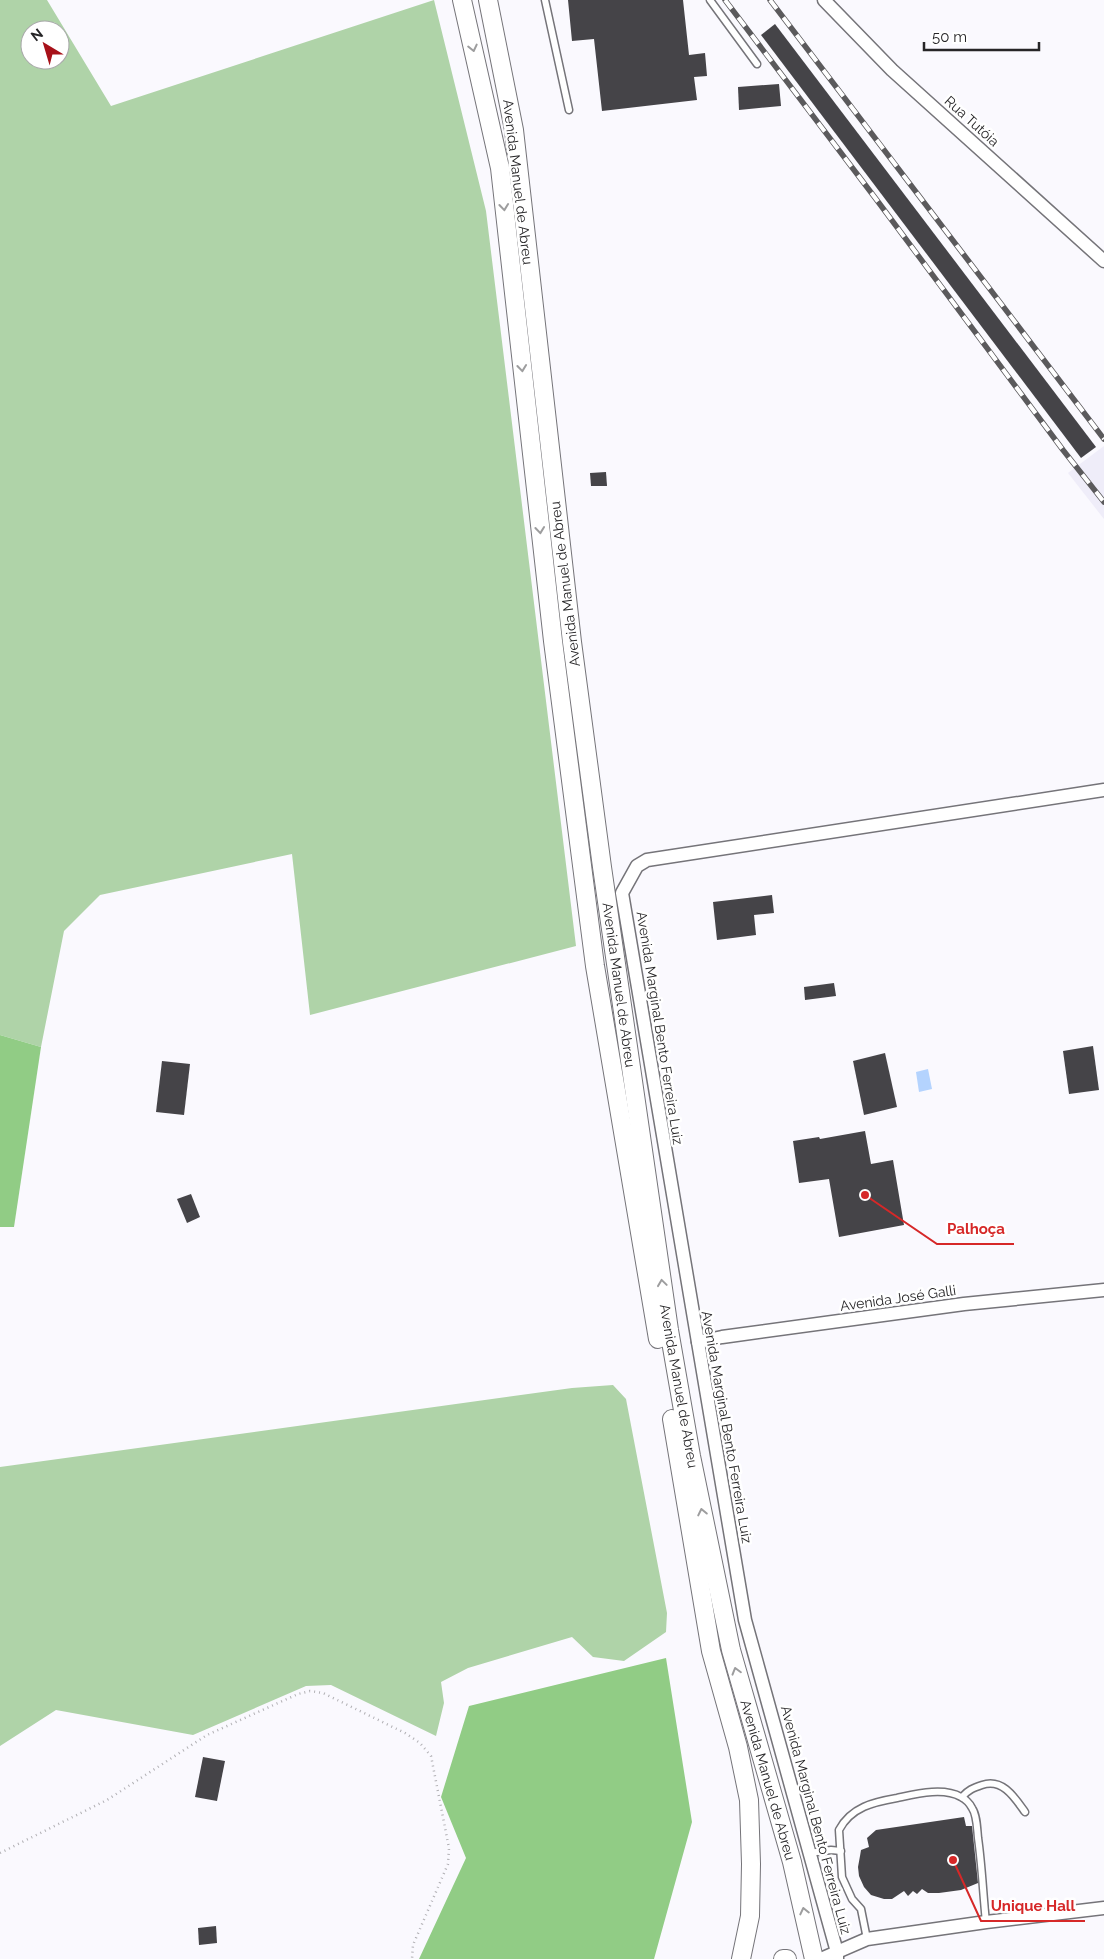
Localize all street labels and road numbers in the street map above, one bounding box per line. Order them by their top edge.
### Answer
street label: Rua Tutóia [942,93,1002,149]
street label: Avenida Manuel de Abreu [500,98,536,266]
street label: Avenida Manuel de Abreu [547,500,583,668]
street label: Avenida Manuel de Abreu [599,901,639,1069]
street label: Avenida Marginal Bento Ferreira Luiz [634,910,686,1146]
street label: Avenida José Galli [839,1282,957,1314]
street label: Avenida Manuel de Abreu [657,1303,701,1469]
street label: Avenida Marginal Bento Ferreira Luiz [699,1309,755,1545]
street label: Avenida Manuel de Abreu [737,1698,799,1862]
street label: Avenida Marginal Bento Ferreira Luiz [778,1704,854,1936]

